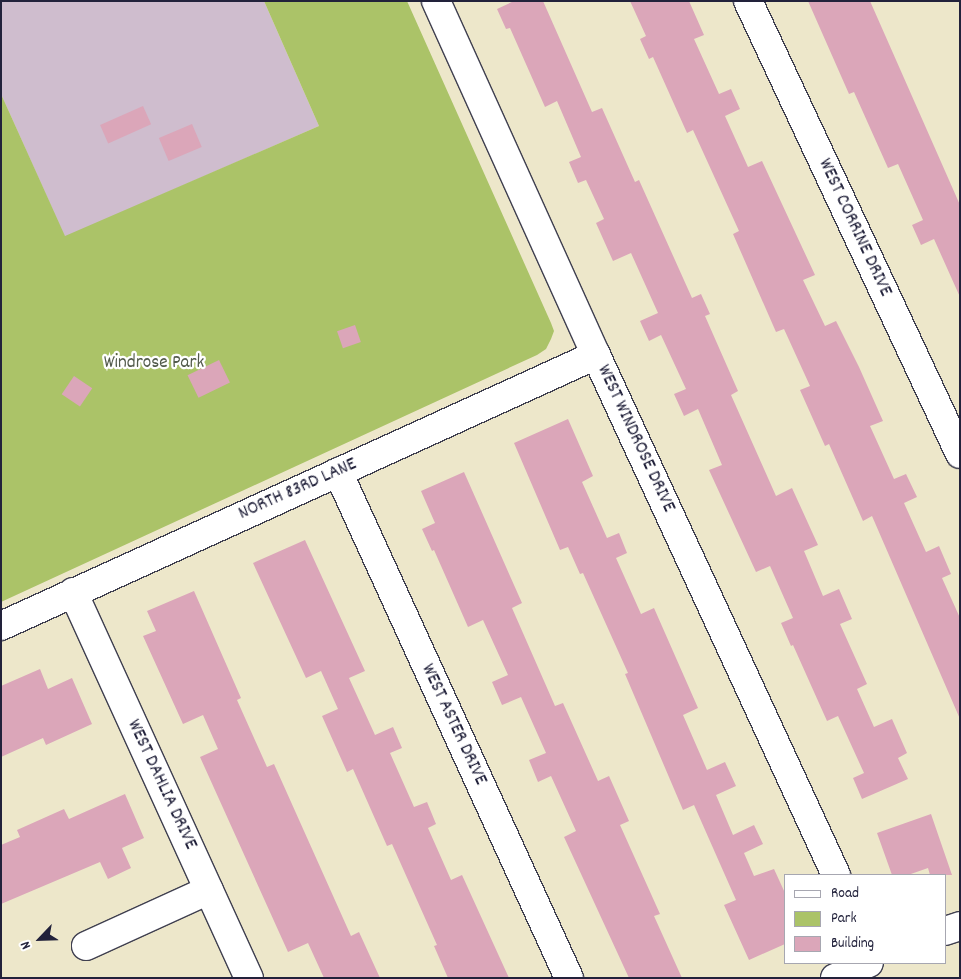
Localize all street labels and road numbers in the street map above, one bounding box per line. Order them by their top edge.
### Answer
street label: WEST CORRINE DRIVE [812,155,896,301]
street label: WEST WINDROSE DRIVE [591,362,679,516]
street label: NORTH 83RD LANE [235,454,361,526]
street label: WEST ASTER DRIVE [415,661,491,789]
street label: WEST DAHLIA DRIVE [121,716,201,854]

